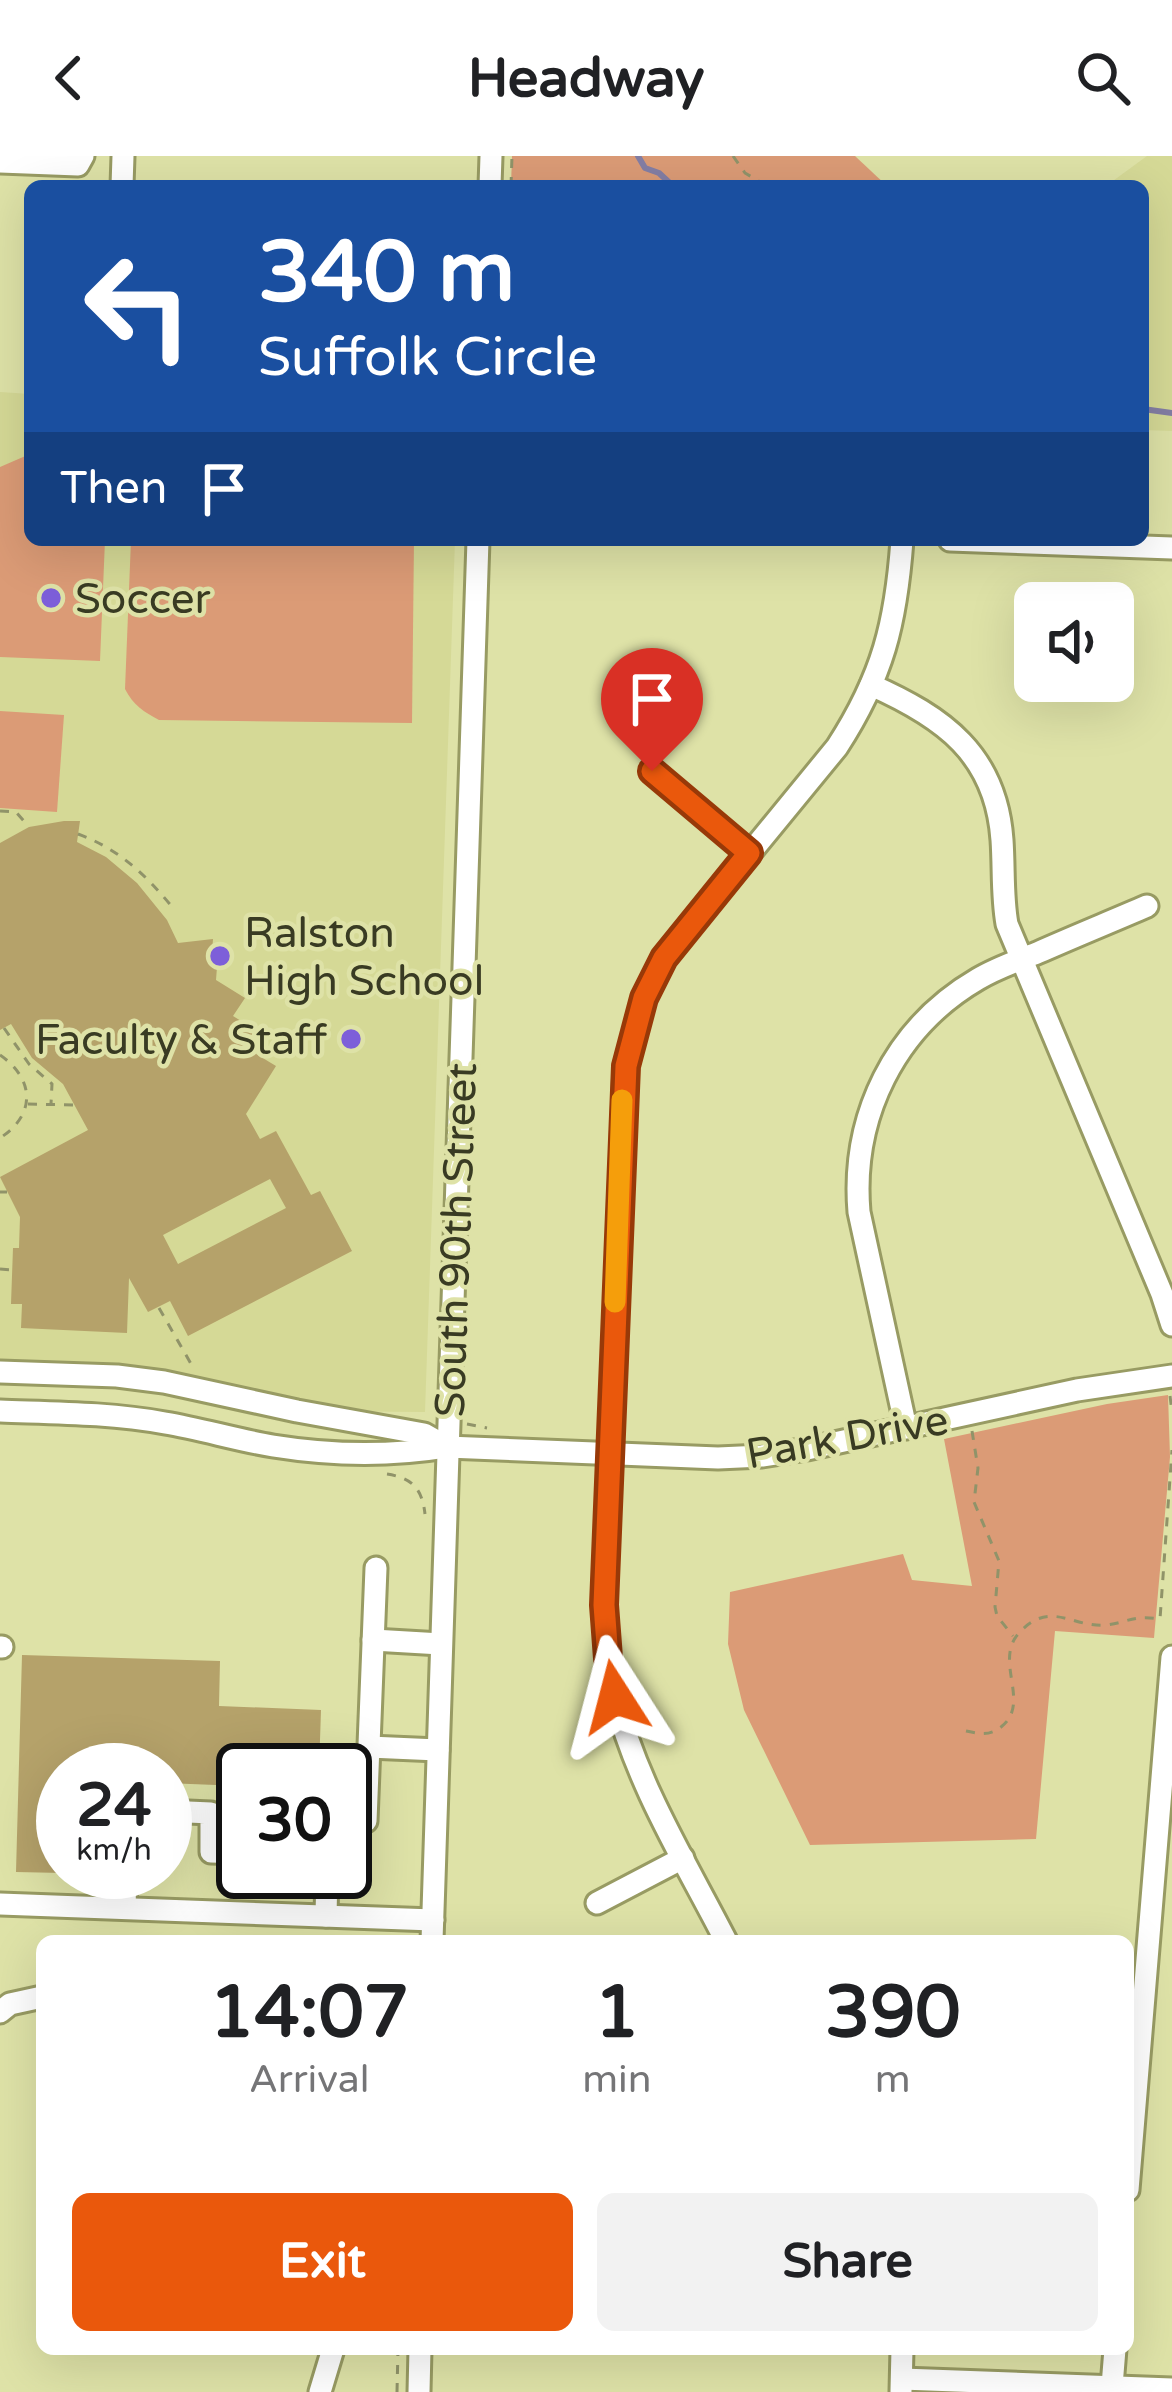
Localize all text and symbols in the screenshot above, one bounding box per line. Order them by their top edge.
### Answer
icon: back [36,45,102,111]
icon: search [1070,45,1136,111]
text: Headway [468,46,704,111]
text: 340 m [258,223,515,324]
icon: left [60,228,216,384]
text: Suffolk Circle [258,325,597,390]
icon: arrive [191,456,257,522]
text: Then [60,462,167,516]
place label: Soccer [75,574,211,625]
map controls [1014,582,1134,702]
button: sound [1014,582,1134,702]
marker: Soccer [38,585,64,611]
pin [601,648,703,771]
icon: arrive [619,666,685,732]
place label: Ralston High School [244,908,484,1007]
marker: Ralston High School [207,943,233,969]
place label: Faculty & Staff [35,1015,327,1066]
marker: Faculty & Staff [338,1026,364,1052]
street label: South 90th Street [425,1062,488,1418]
street label: Park Drive [742,1395,952,1480]
position arrow [552,1634,678,1760]
speed limit sign: 30 [216,1743,372,1899]
text: 24 [76,1770,152,1842]
text: km/h [76,1832,152,1869]
text: 14:07 [209,1970,409,2057]
text: 1 [594,1970,640,2057]
text: 390 [825,1970,961,2057]
text: Arrival [249,2056,369,2103]
text: min [582,2056,652,2103]
text: m [875,2056,911,2103]
button: Exit [72,2193,573,2331]
button: Share [597,2193,1098,2331]

